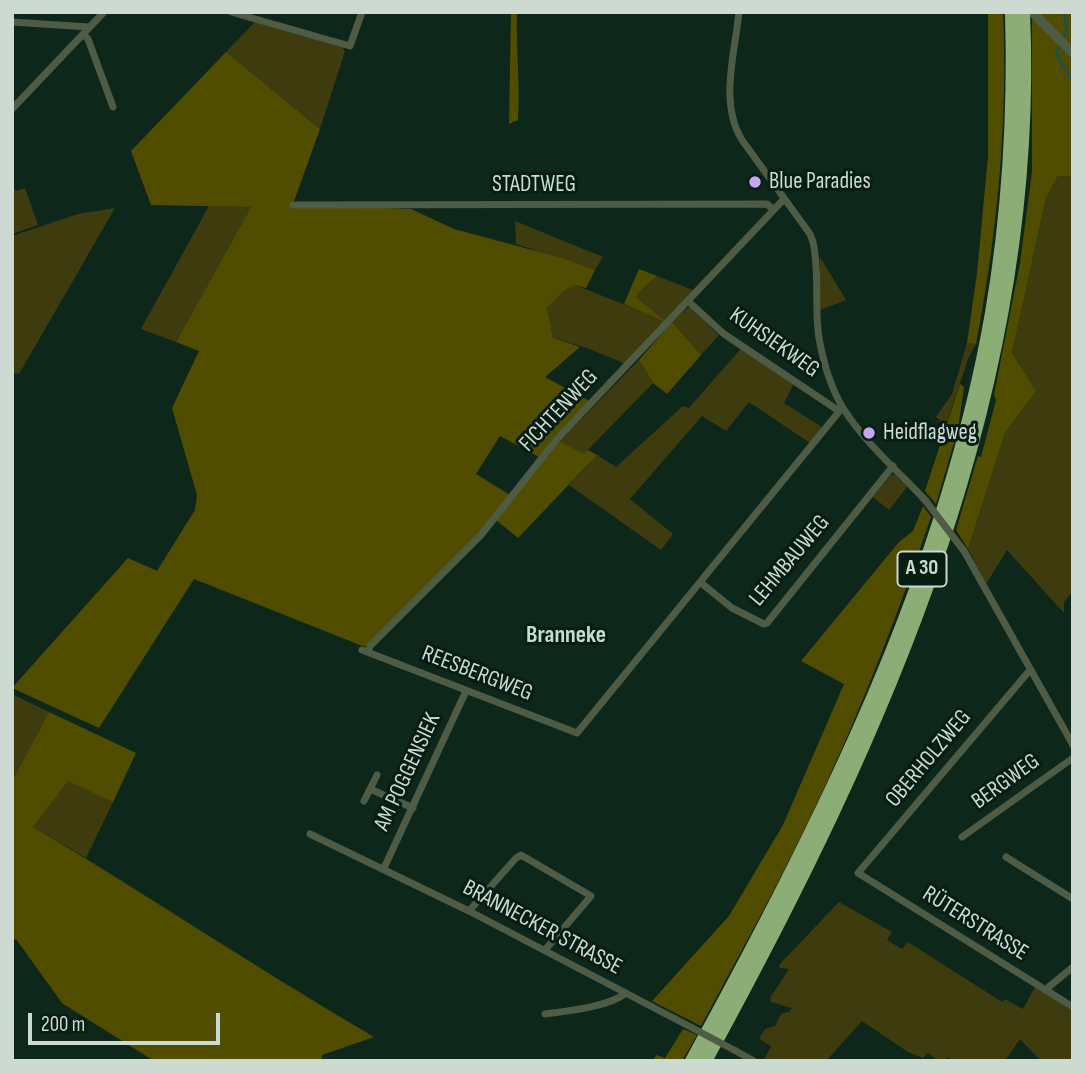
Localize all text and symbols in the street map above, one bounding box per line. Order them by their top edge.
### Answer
place label: Blue Paradies [769,168,871,196]
street label: STADTWEG [492,171,576,199]
marker: Blue Paradies [747,174,763,190]
street label: KUHSIEKWEG [724,302,824,384]
street label: FICHTENWEG [514,364,604,458]
place label: Heidflagweg [883,419,977,447]
marker: Heidflagweg [861,425,877,441]
street label: LEHMBAUWEG [744,510,836,612]
road number: A 30 [898,552,946,586]
district label: Branneke [526,622,606,650]
street label: REESBERGWEG [418,640,536,708]
street label: OBERHOLZWEG [880,705,978,813]
street label: AM POGGENSIEK [369,709,447,835]
street label: BERGWEG [967,748,1045,816]
street label: BRANNECKER STRASSE [458,874,626,982]
street label: RÜTERSTRASSE [917,881,1033,967]
scale bar [32,1000,224,1044]
text: 200 m [41,1012,85,1037]

